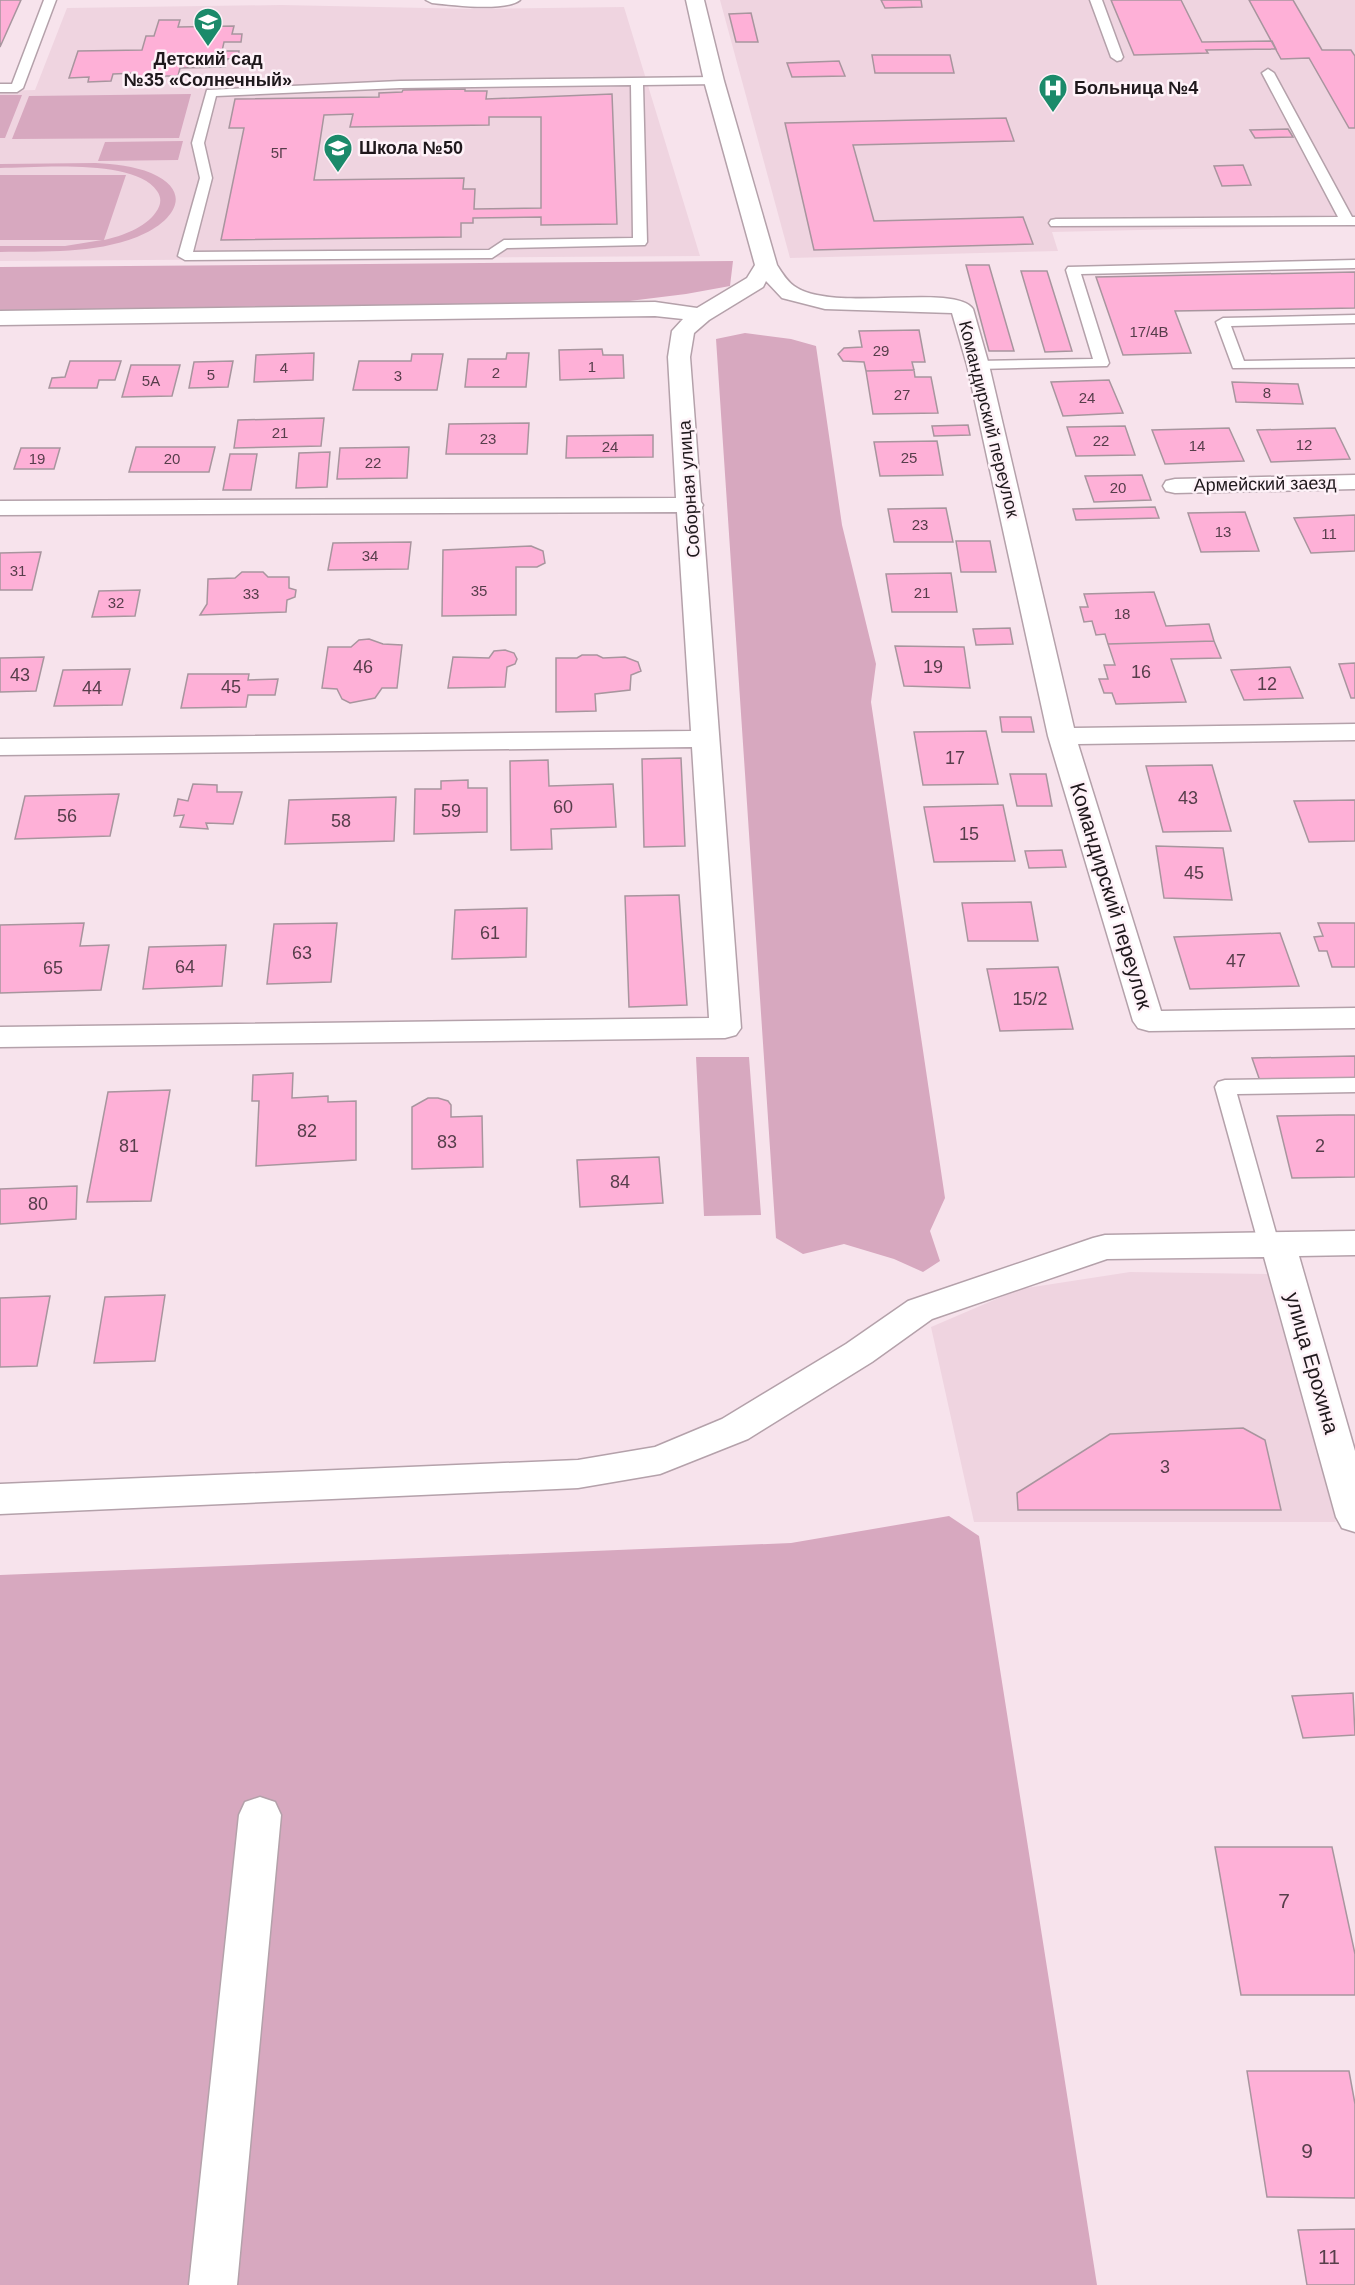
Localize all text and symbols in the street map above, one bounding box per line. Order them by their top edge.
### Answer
school or university icon: Детский сад №35 «Солнечный» [192,6,224,48]
place label: Детский сад №35 «Солнечный» [124,49,292,90]
hospital icon: Больница №4 [1037,72,1069,114]
place label: Больница №4 [1074,78,1198,98]
school or university icon: Школа №50 [322,132,354,174]
place label: Школа №50 [359,138,463,158]
house number: 5Г [271,144,287,161]
street label: Командирский переулок [955,319,1023,520]
house number: 17/4В [1129,323,1169,340]
house number: 29 [873,342,889,359]
house number: 1 [588,358,596,375]
house number: 4 [280,359,288,376]
house number: 2 [492,364,500,381]
house number: 5 [207,366,215,383]
house number: 3 [394,367,402,384]
house number: 5А [142,372,160,389]
house number: 8 [1263,384,1271,401]
house number: 27 [894,386,910,403]
house number: 24 [1079,389,1095,406]
street label: Соборная улица [674,419,704,558]
house number: 21 [272,424,288,441]
house number: 23 [480,430,496,447]
house number: 22 [1093,432,1109,449]
house number: 12 [1296,436,1312,453]
house number: 14 [1189,437,1205,454]
house number: 24 [602,438,618,455]
house number: 25 [901,449,917,466]
house number: 19 [29,450,45,467]
house number: 20 [164,450,180,467]
house number: 22 [365,454,381,471]
street label: Армейский заезд [1193,473,1337,495]
house number: 20 [1110,479,1126,496]
house number: 23 [912,516,928,533]
house number: 13 [1215,523,1231,540]
house number: 11 [1321,525,1337,542]
house number: 34 [362,547,378,564]
house number: 31 [10,562,26,579]
house number: 35 [471,582,487,599]
house number: 21 [914,584,930,601]
house number: 33 [243,585,259,602]
house number: 32 [108,594,124,611]
house number: 18 [1114,605,1130,622]
house number: 46 [353,657,373,677]
house number: 19 [923,657,943,677]
house number: 16 [1131,662,1151,682]
house number: 43 [10,665,30,685]
house number: 12 [1257,674,1277,694]
house number: 45 [221,677,241,697]
house number: 44 [82,678,102,698]
house number: 17 [945,748,965,768]
street label: Командирский переулок [1066,780,1157,1013]
house number: 43 [1178,788,1198,808]
house number: 60 [553,797,573,817]
house number: 59 [441,801,461,821]
house number: 56 [57,806,77,826]
house number: 58 [331,811,351,831]
house number: 15 [959,824,979,844]
house number: 45 [1184,863,1204,883]
house number: 61 [480,923,500,943]
house number: 63 [292,943,312,963]
house number: 47 [1226,951,1246,971]
house number: 64 [175,957,195,977]
house number: 65 [43,958,63,978]
house number: 15/2 [1012,989,1048,1009]
house number: 82 [297,1121,317,1141]
house number: 83 [437,1132,457,1152]
house number: 81 [119,1136,139,1156]
house number: 2 [1315,1136,1325,1156]
house number: 84 [610,1172,630,1192]
house number: 80 [28,1194,48,1214]
street label: улица Ерохина [1281,1289,1344,1437]
house number: 3 [1160,1457,1170,1477]
house number: 7 [1278,1889,1290,1912]
house number: 9 [1301,2139,1313,2162]
house number: 11 [1318,2245,1340,2268]

